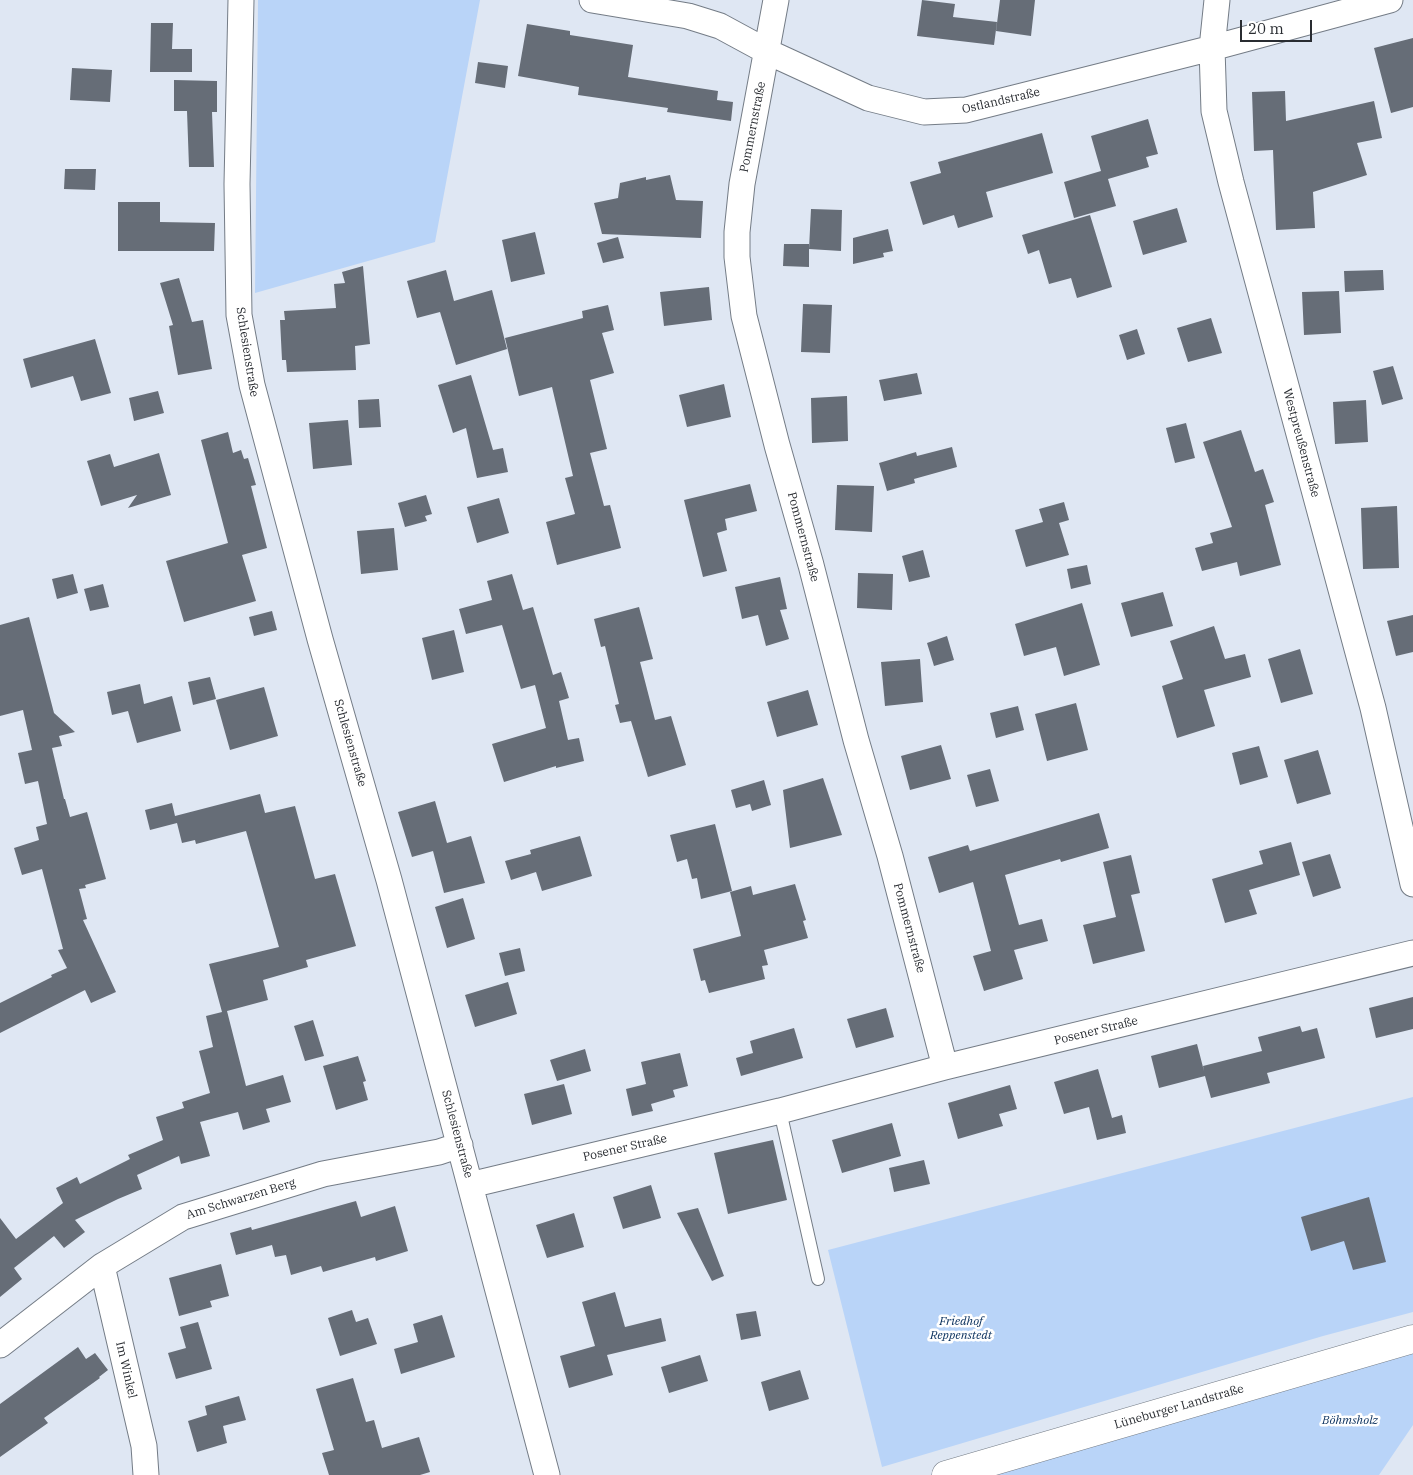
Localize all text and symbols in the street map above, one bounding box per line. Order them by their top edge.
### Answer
scale bar [1243,10,1316,42]
text: 20 m [1248,19,1284,38]
street label: Pommernstraße [737,80,769,174]
street label: Ostlandstraße [961,85,1041,117]
street label: Schlesienstraße [233,306,261,398]
street label: Westpreußenstraße [1280,387,1322,499]
street label: Pommernstraße [784,491,822,583]
street label: Schlesienstraße [331,698,369,788]
street label: Pommernstraße [890,882,928,974]
street label: Posener Straße [1053,1014,1139,1048]
street label: Schlesienstraße [438,1088,476,1180]
street label: Posener Straße [582,1131,668,1165]
street label: Am Schwarzen Berg [185,1176,297,1222]
park label: Friedhof Reppenstedt [930,1315,992,1343]
street label: Im Winkel [112,1340,140,1400]
street label: Lüneburger Landstraße [1113,1382,1245,1432]
park label: Böhmsholz [1322,1414,1378,1428]

